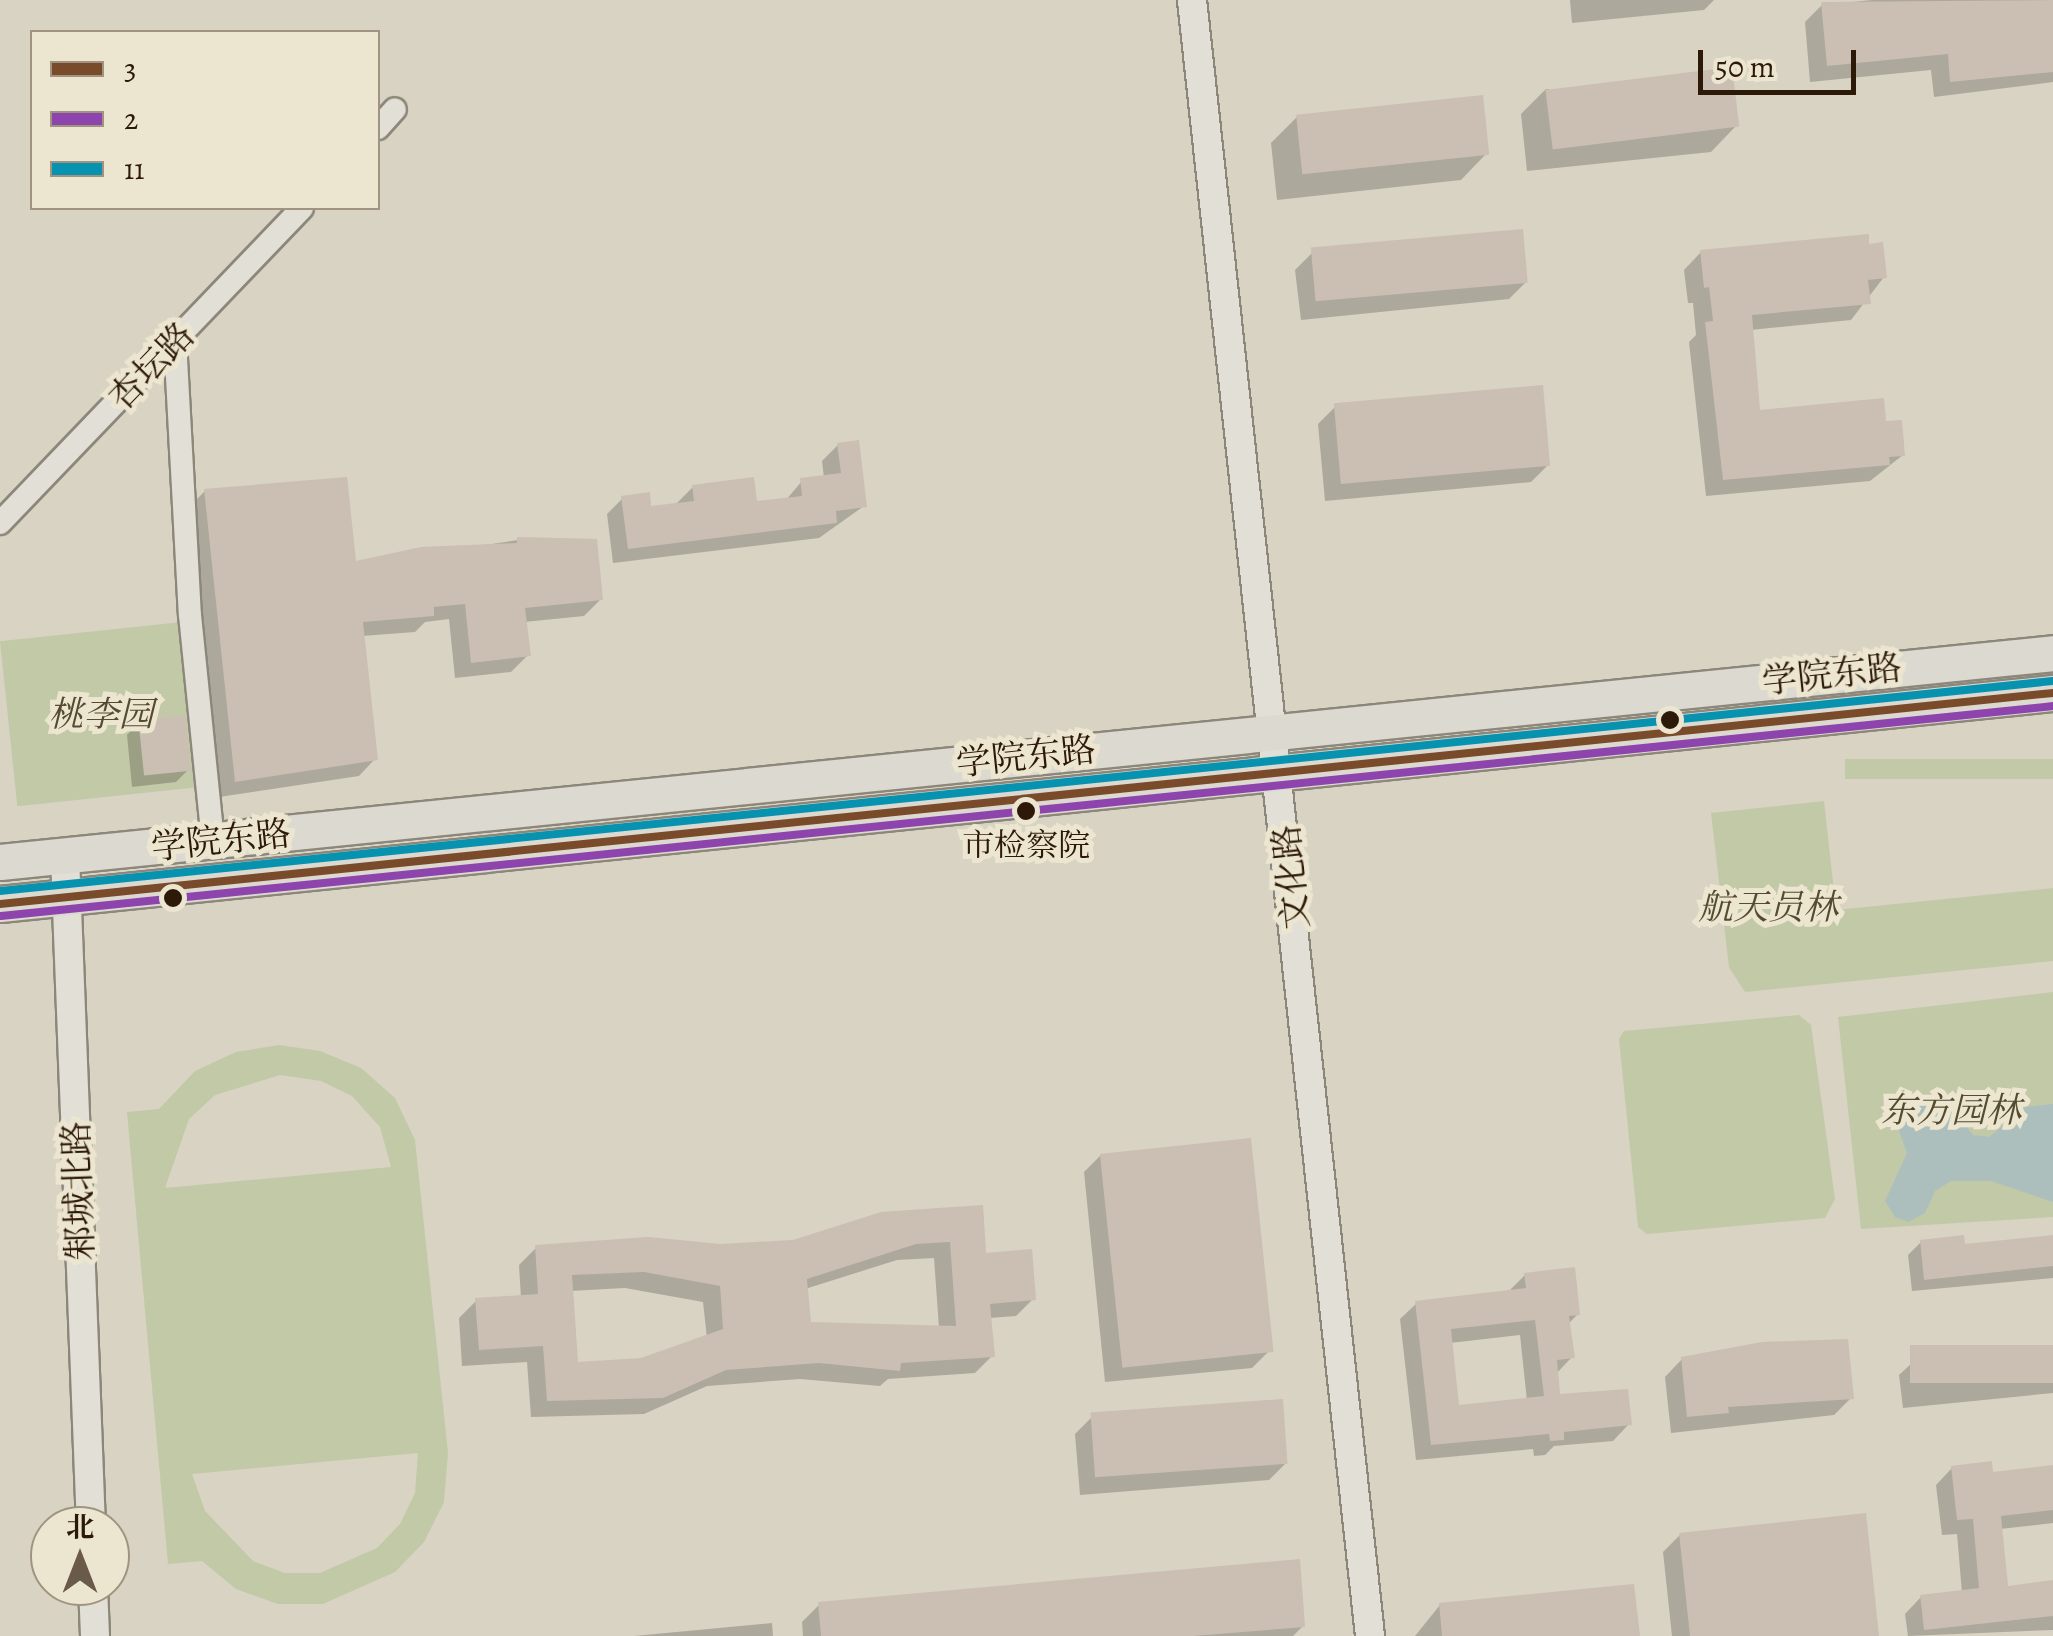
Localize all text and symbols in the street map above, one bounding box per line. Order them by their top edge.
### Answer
legend [30,30,380,210]
scale bar [1703,30,1860,92]
text: 50 m [1715,47,1775,87]
text: 3 [124,49,136,89]
text: 2 [124,99,138,139]
text: 11 [124,149,145,189]
street label: 杏坛路 [99,314,203,418]
street label: 学院东路 [1760,646,1904,702]
park label: 桃李园 [49,693,153,735]
unlabelled marker [1660,710,1680,730]
street label: 学院东路 [954,728,1098,784]
marker: 市检察院 [1016,801,1036,821]
street label: 学院东路 [149,812,293,868]
street label: 文化路 [1265,823,1317,931]
place label: 市检察院 [962,826,1090,864]
park label: 航天员林 [1698,886,1838,928]
unlabelled marker [163,888,183,908]
park label: 东方园林 [1881,1089,2021,1131]
street label: 邾城北路 [55,1120,101,1262]
north arrow [30,1506,130,1606]
text: 北 [66,1509,94,1547]

